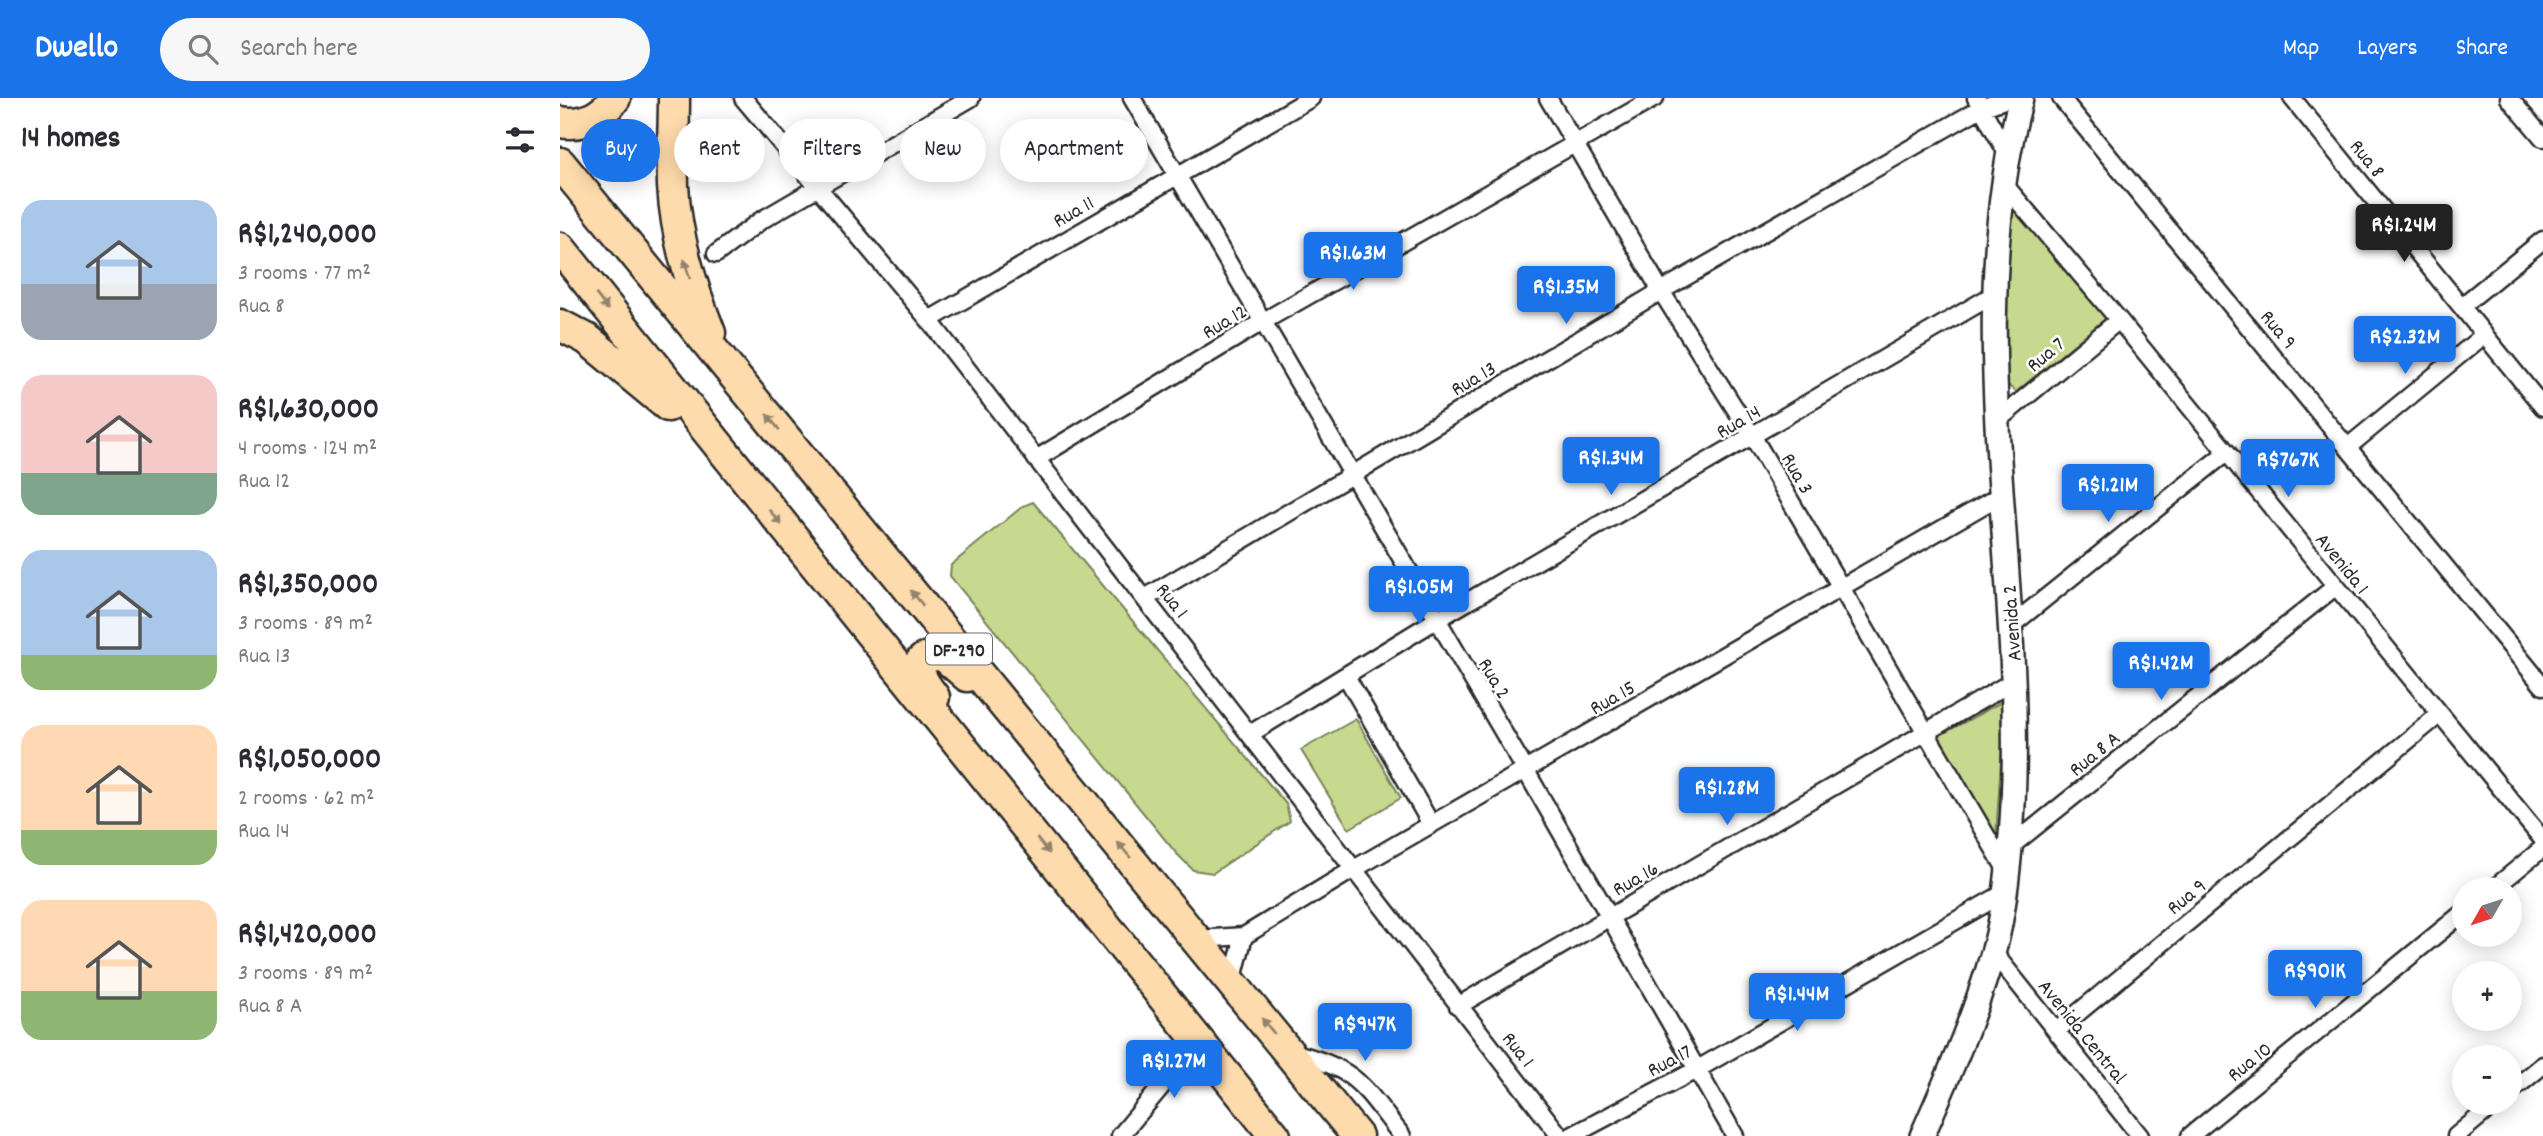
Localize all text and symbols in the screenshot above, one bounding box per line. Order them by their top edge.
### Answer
search box [160,18,650,81]
text: Dwello [35,26,118,73]
icon: search [184,30,222,68]
text: Search here [240,31,358,68]
text: Map [2283,32,2319,66]
text: Layers [2357,32,2418,66]
text: Share [2456,32,2508,66]
text: 14 homes [21,119,120,162]
chip: Buy [581,119,660,182]
chip: Rent [674,119,765,182]
chip: Filters [779,119,886,182]
chip: New [900,119,986,182]
chip: Apartment [1000,119,1148,182]
icon: filters [501,121,539,159]
street label: Rua 8 [2341,134,2391,186]
street label: Rua 11 [1048,190,1101,237]
pin: R$1.24M [2339,204,2469,264]
text: R$1.24M [2372,210,2436,243]
text: R$1,240,000 [238,215,377,258]
icon: home [77,228,161,312]
pin: R$1.63M [1288,232,1418,292]
text: R$1.63M [1320,238,1386,271]
text: 3 rooms · 77 m² [238,258,371,291]
one-way arrow [682,259,692,280]
pin: R$1.35M [1501,266,1631,326]
text: R$1.35M [1533,272,1599,305]
text: Rua 8 [238,291,284,324]
one-way arrow [595,292,610,310]
street label: Rua 12 [1197,298,1254,349]
street label: Rua 9 [2251,305,2302,357]
pin: R$2.32M [2340,316,2470,376]
text: R$2.32M [2370,322,2440,355]
street label: Rua 7 [2021,331,2073,381]
street label: Rua 13 [1446,355,1503,406]
text: R$1,630,000 [238,390,379,433]
street label: Rua 14 [1712,399,1767,448]
icon: home [77,403,161,487]
one-way arrow [765,414,780,432]
text: 4 rooms · 124 m² [238,433,377,466]
pin: R$1.34M [1546,438,1676,497]
pin: R$767K [2231,440,2345,499]
text: R$1.34M [1579,443,1643,476]
text: R$767K [2257,445,2319,478]
street label: Rua 3 [1772,448,1819,501]
pin: R$1.21M [2043,464,2173,524]
text: Rua 12 [238,466,290,499]
text: R$1.21M [2078,470,2138,503]
one-way arrow [768,508,783,526]
street label: Avenida 1 [2306,527,2375,602]
text: R$1,350,000 [238,565,378,608]
pin: R$1.05M [1354,566,1484,626]
text: R$1.05M [1385,572,1453,605]
street label: Rua 1 [1147,577,1194,626]
icon: home [77,578,161,662]
street label: Avenida 2 [1996,583,2032,662]
one-way arrow [909,590,924,608]
text: 3 rooms · 89 m² [238,608,373,641]
road number: DF-290 [926,634,992,664]
text: Rua 13 [238,641,290,674]
pin: R$1.42M [2096,642,2226,702]
text: R$1.42M [2129,648,2193,681]
street label: Rua 2 [1468,653,1516,706]
street label: Rua 15 [1585,675,1642,725]
street label: Rua 8 A [2064,725,2128,785]
text: R$1,050,000 [238,740,381,783]
icon: home [77,753,161,837]
pin: R$1.28M [1662,768,1792,827]
text: R$1.28M [1695,773,1759,806]
text: 2 rooms · 62 m² [238,783,374,816]
text: Rua 14 [238,816,290,849]
one-way arrow [1035,837,1050,854]
one-way arrow [1117,841,1132,858]
street label: Rua 16 [1608,855,1665,906]
street label: Rua 9 [2162,873,2214,924]
north arrow [2452,877,2522,947]
map controls [2452,877,2522,1115]
text: R$1,420,000 [238,915,377,958]
icon: home [77,928,161,1012]
pin: R$901K [2258,950,2372,1010]
text: R$901K [2284,956,2346,989]
text: 3 rooms · 89 m² [238,958,373,991]
button: + [2452,961,2522,1031]
pin: R$1.44M [1732,974,1862,1033]
street label: Avenida Central [2029,974,2132,1092]
text: R$1.44M [1765,979,1829,1012]
text: Rua 8 A [238,991,302,1024]
pin: R$947K [1308,1004,1422,1063]
text: R$947K [1334,1009,1396,1042]
one-way arrow [1260,1017,1275,1035]
street label: Rua 1 [1493,1026,1540,1075]
street label: Rua 10 [2222,1036,2280,1091]
street label: Rua 17 [1643,1038,1698,1087]
pin: R$1.27M [1109,1040,1239,1100]
button: − [2452,1045,2522,1115]
text: R$1.27M [1142,1046,1206,1079]

